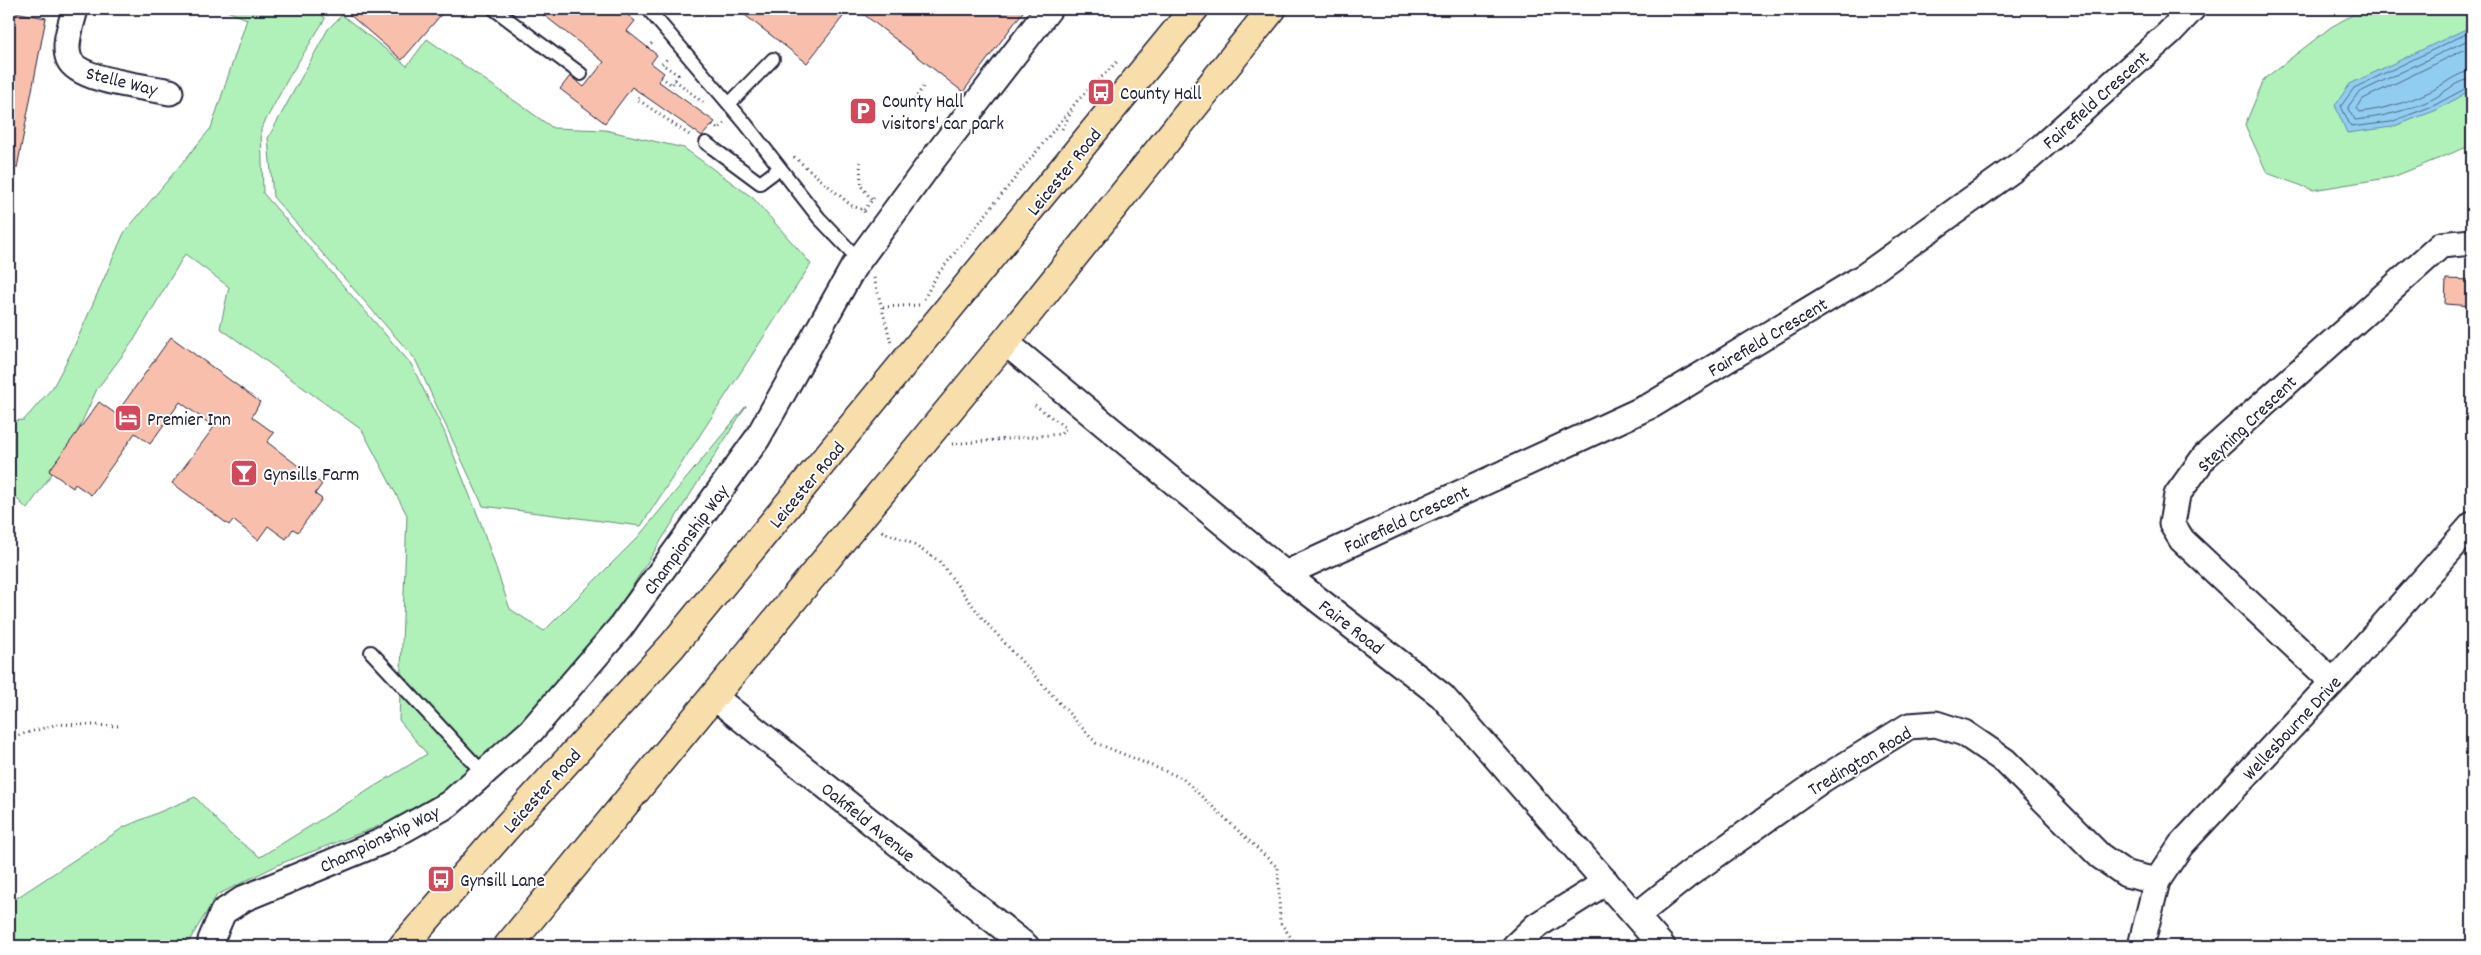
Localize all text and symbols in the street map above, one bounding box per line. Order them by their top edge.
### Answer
street label: Fairefield Crescent [2038,46,2157,157]
street label: Stelle Way [82,61,160,105]
bus stop icon: County Hall [1086,77,1116,107]
place label: County Hall [1120,82,1202,109]
place label: County Hall visitors' car park [882,90,1004,139]
parking icon: County Hall visitors' car park [848,96,878,126]
street label: Leicester Road [1022,124,1110,223]
street label: Fairefield Crescent [1704,292,1834,386]
street label: Steyning Crescent [2192,371,2304,480]
hotel icon: Premier Inn [113,403,143,433]
place label: Premier Inn [147,408,231,435]
street label: Leicester Road [764,437,853,535]
bar icon: Gynsills Farm [229,458,259,488]
place label: Gynsills Farm [263,463,359,490]
street label: Championship Way [639,480,737,602]
street label: Fairefield Crescent [1340,480,1475,562]
street label: Faire Road [1312,595,1388,663]
street label: Wellesbourne Drive [2238,671,2349,788]
street label: Tredington Road [1804,721,1918,805]
street label: Leicester Road [498,744,589,841]
street label: Oakfield Avenue [814,777,920,870]
street label: Championship Way [316,800,445,882]
bus stop icon: Gynsill Lane [426,864,456,894]
place label: Gynsill Lane [460,869,545,896]

